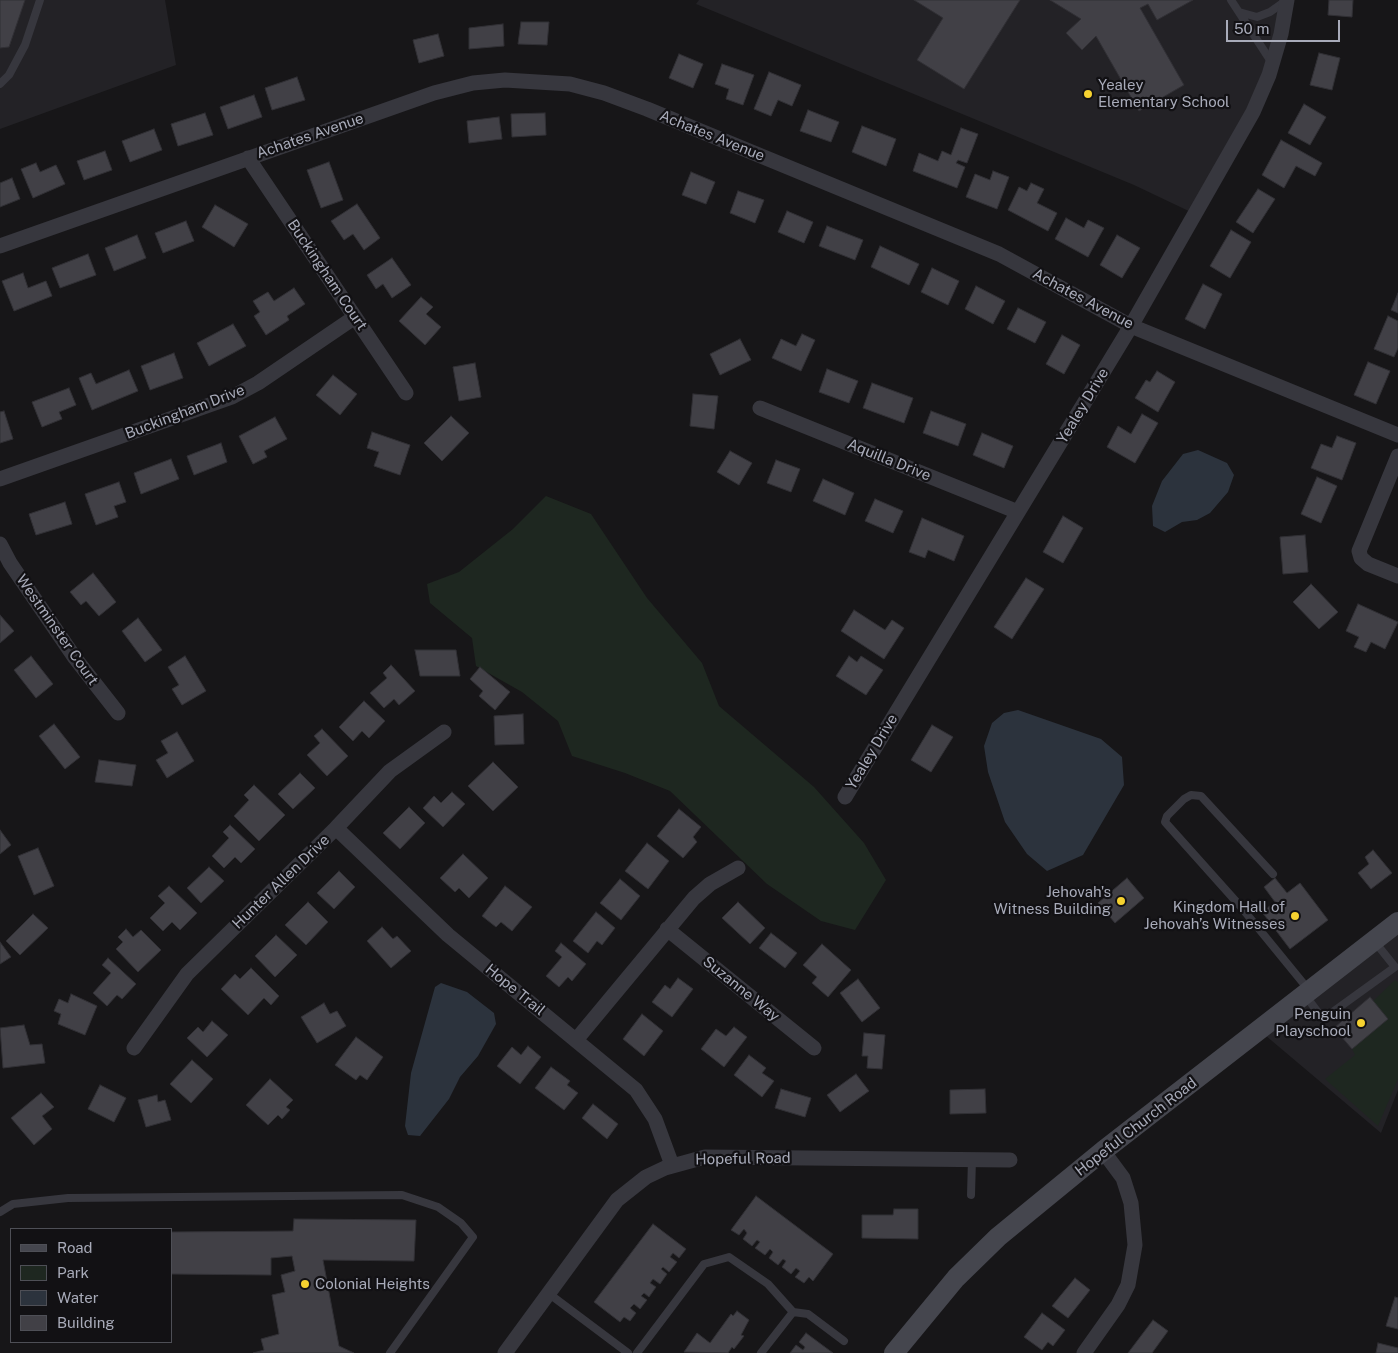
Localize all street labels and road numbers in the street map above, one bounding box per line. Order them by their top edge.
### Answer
street label: Achates Avenue [657,107,767,165]
street label: Achates Avenue [254,109,366,163]
street label: Buckingham Court [283,216,371,334]
street label: Achates Avenue [1029,265,1137,333]
street label: Yealey Drive [1053,365,1113,447]
street label: Buckingham Drive [123,381,247,443]
street label: Aquilla Drive [845,435,933,485]
street label: Westminster Court [12,571,102,689]
street label: Yealey Drive [842,711,902,793]
street label: Hunter Allen Drive [229,831,333,933]
street label: Suzanne Way [699,953,783,1025]
street label: Hope Trail [482,960,548,1020]
street label: Hopeful Church Road [1072,1074,1200,1180]
street label: Hopeful Road [695,1149,791,1169]

